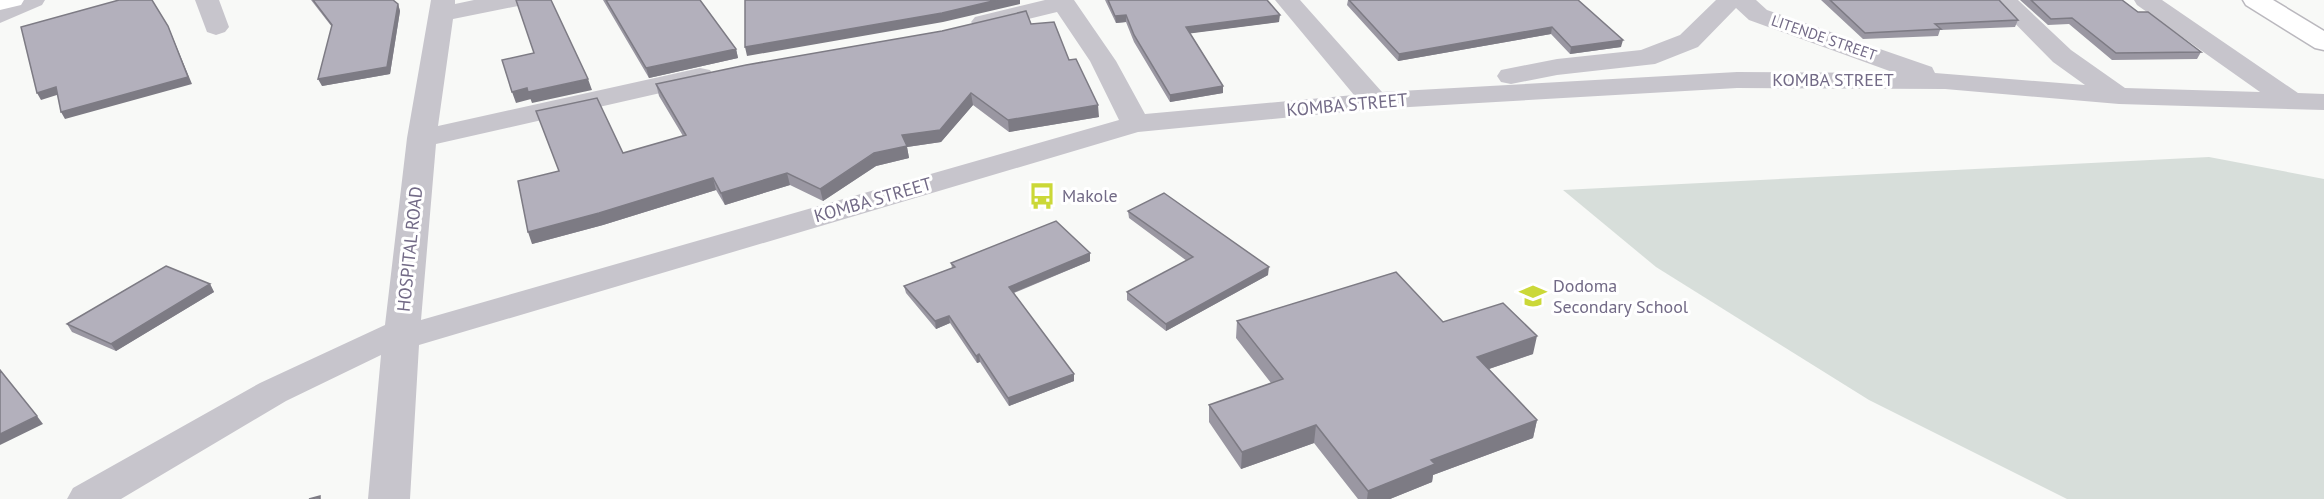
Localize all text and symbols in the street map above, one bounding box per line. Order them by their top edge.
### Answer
street label: LITENDE STREET [1769,11,1880,65]
street label: KOMBA STREET [1772,68,1894,91]
street label: KOMBA STREET [1286,88,1408,121]
street label: KOMBA STREET [811,172,934,227]
bus stop icon: Makole [1027,181,1057,211]
place label: Makole [1062,184,1118,207]
street label: HOSPITAL ROAD [391,185,428,313]
place label: Dodoma Secondary School [1553,274,1689,318]
school or university icon: Dodoma Secondary School [1518,281,1548,311]

